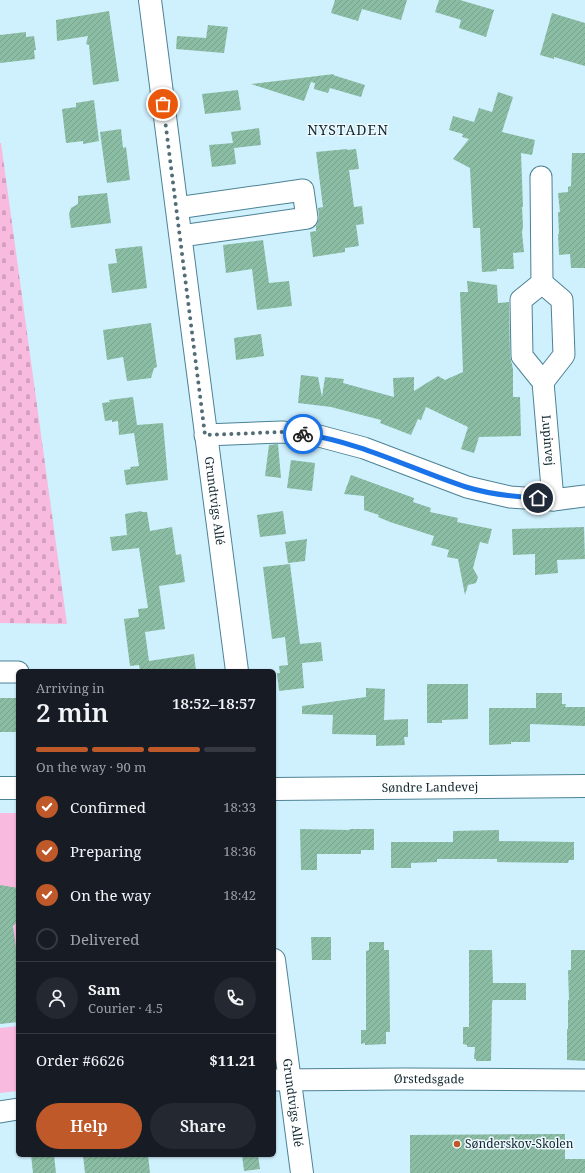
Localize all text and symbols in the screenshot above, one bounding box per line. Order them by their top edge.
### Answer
pin [146,87,180,121]
icon: bag [152,93,174,115]
district label: NYSTADEN [307,120,389,139]
courier [283,414,323,454]
street label: Lupinvej [538,414,559,466]
icon: bike [292,423,314,445]
street label: Grundtvigs Allé [201,455,229,546]
pin [521,481,555,515]
icon: home [527,487,549,509]
text: Arriving in [36,679,105,697]
text: 18:52–18:57 [172,693,256,713]
text: 2 min [36,694,109,730]
text: On the way · 90 m [36,758,146,776]
street label: Søndre Landevej [382,778,478,796]
icon: check [36,796,58,818]
text: Confirmed [70,797,146,817]
text: 18:33 [223,798,256,816]
icon: check [36,840,58,862]
text: Preparing [70,841,141,861]
text: 18:36 [223,842,256,860]
icon: check [36,884,58,906]
text: On the way [70,885,151,905]
text: 18:42 [223,886,256,904]
text: Delivered [70,929,139,949]
button: person [36,977,78,1019]
button: phone [214,977,256,1019]
text: Sam [88,979,120,999]
text: Courier · 4.5 [88,999,163,1017]
text: Order #6626 [36,1050,124,1070]
text: $11.21 [209,1050,256,1070]
street label: Grundtvigs Allé [279,1057,308,1148]
street label: Ørstedsgade [394,1070,464,1087]
button: Help [36,1103,142,1149]
button: Share [150,1103,256,1149]
place label: Sønderskov-Skolen [465,1135,574,1152]
marker: Sønderskov-Skolen [452,1139,462,1149]

